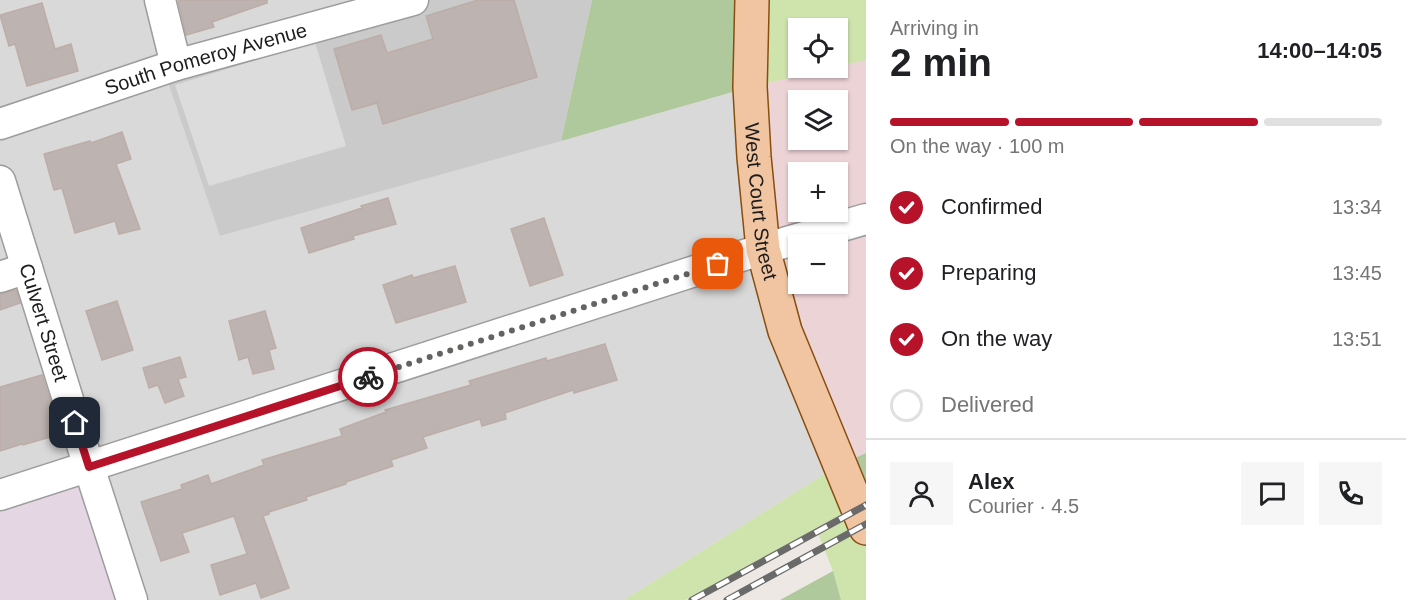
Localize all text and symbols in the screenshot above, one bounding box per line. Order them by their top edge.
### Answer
text: Arriving in [890,17,979,39]
map controls [788,18,848,294]
button: locate [788,18,848,78]
street label: South Pomeroy Avenue [102,19,309,99]
text: 14:00–14:05 [1257,38,1382,63]
text: 2 min [890,41,992,84]
button: layers [788,90,848,150]
street label: West Court Street [741,122,782,283]
text: On the way · 100 m [890,135,1065,157]
button: + [788,162,848,222]
icon: check [890,191,923,224]
text: Confirmed [941,194,1042,219]
text: 13:34 [1332,196,1382,218]
button: − [788,234,848,294]
pin [692,238,743,289]
icon: bag [701,247,734,280]
icon: check [890,257,923,290]
text: Preparing [941,260,1036,285]
street label: Culvert Street [15,261,73,384]
text: 13:45 [1332,262,1382,284]
icon: check [890,323,923,356]
text: On the way [941,326,1052,351]
text: 13:51 [1332,328,1382,350]
courier [338,347,398,407]
icon: bike [352,361,385,394]
text: Delivered [941,392,1034,417]
pin [49,397,100,448]
icon: home [58,406,91,439]
button: person [890,462,953,525]
button: chat [1241,462,1304,525]
button: phone [1319,462,1382,525]
text: Alex [968,469,1014,494]
text: Courier · 4.5 [968,495,1079,517]

